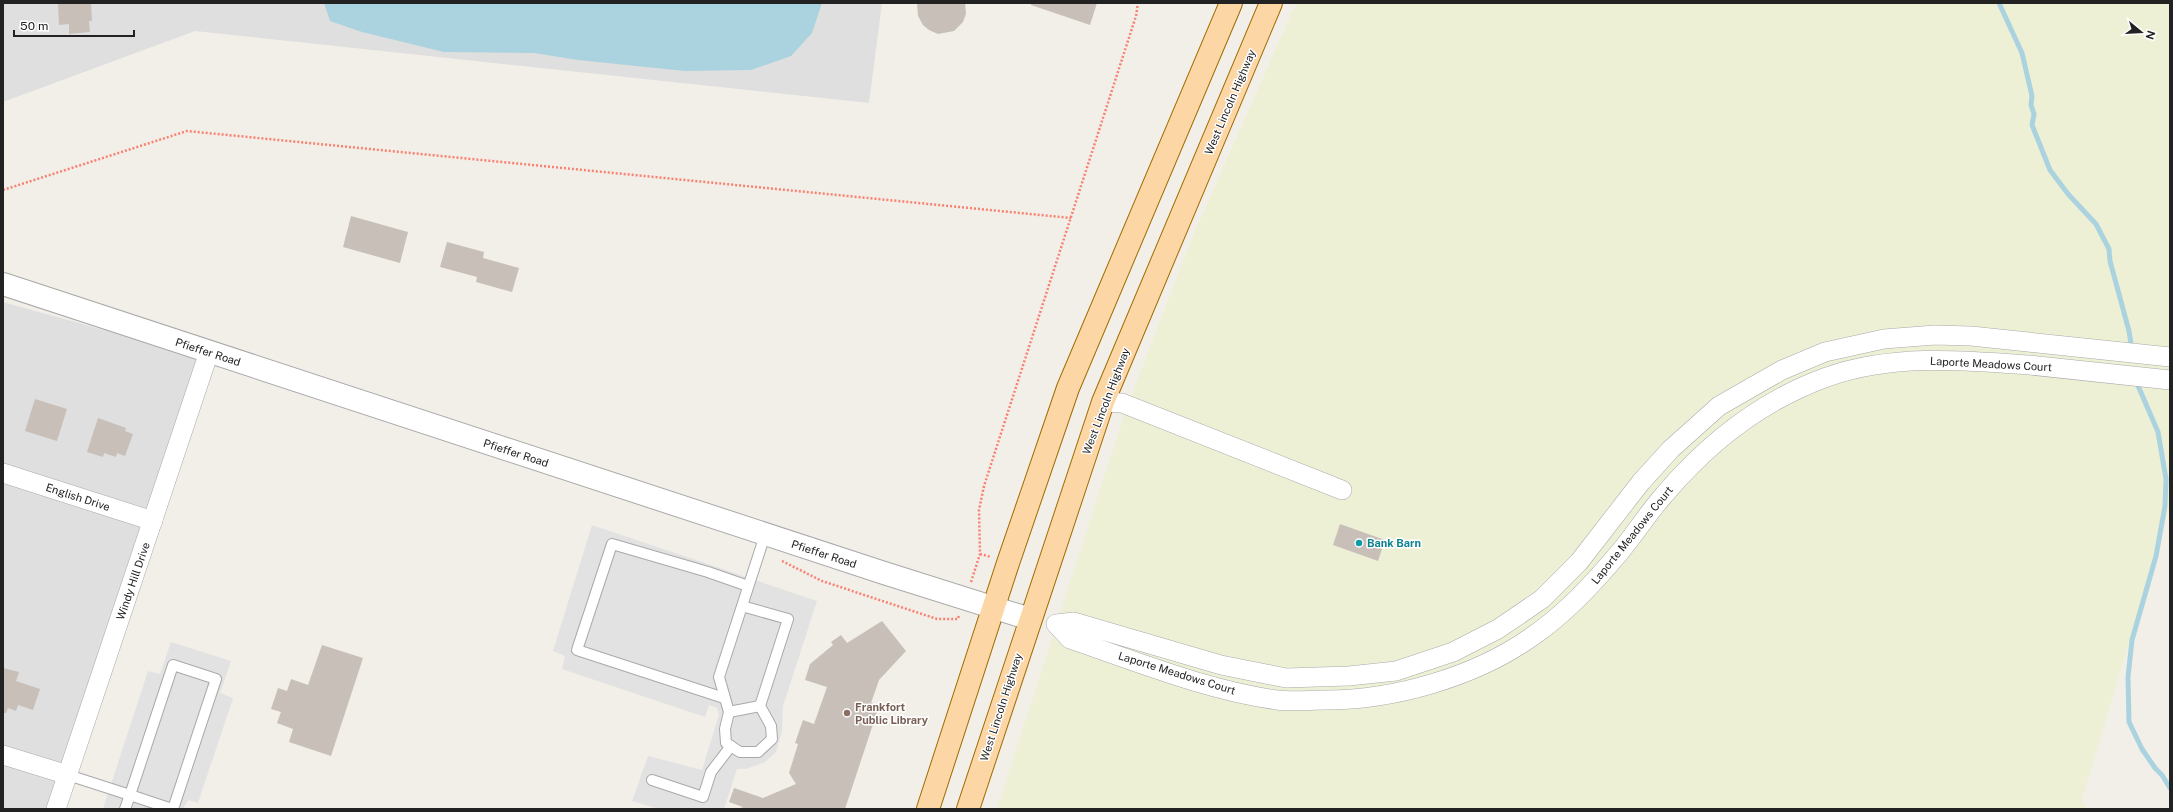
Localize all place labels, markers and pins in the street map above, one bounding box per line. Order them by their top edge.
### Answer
place label: Bank Barn [1367,537,1421,549]
marker: Bank Barn [1354,538,1364,548]
place label: Frankfort Public Library [855,701,929,726]
marker: Frankfort Public Library [842,708,852,718]

